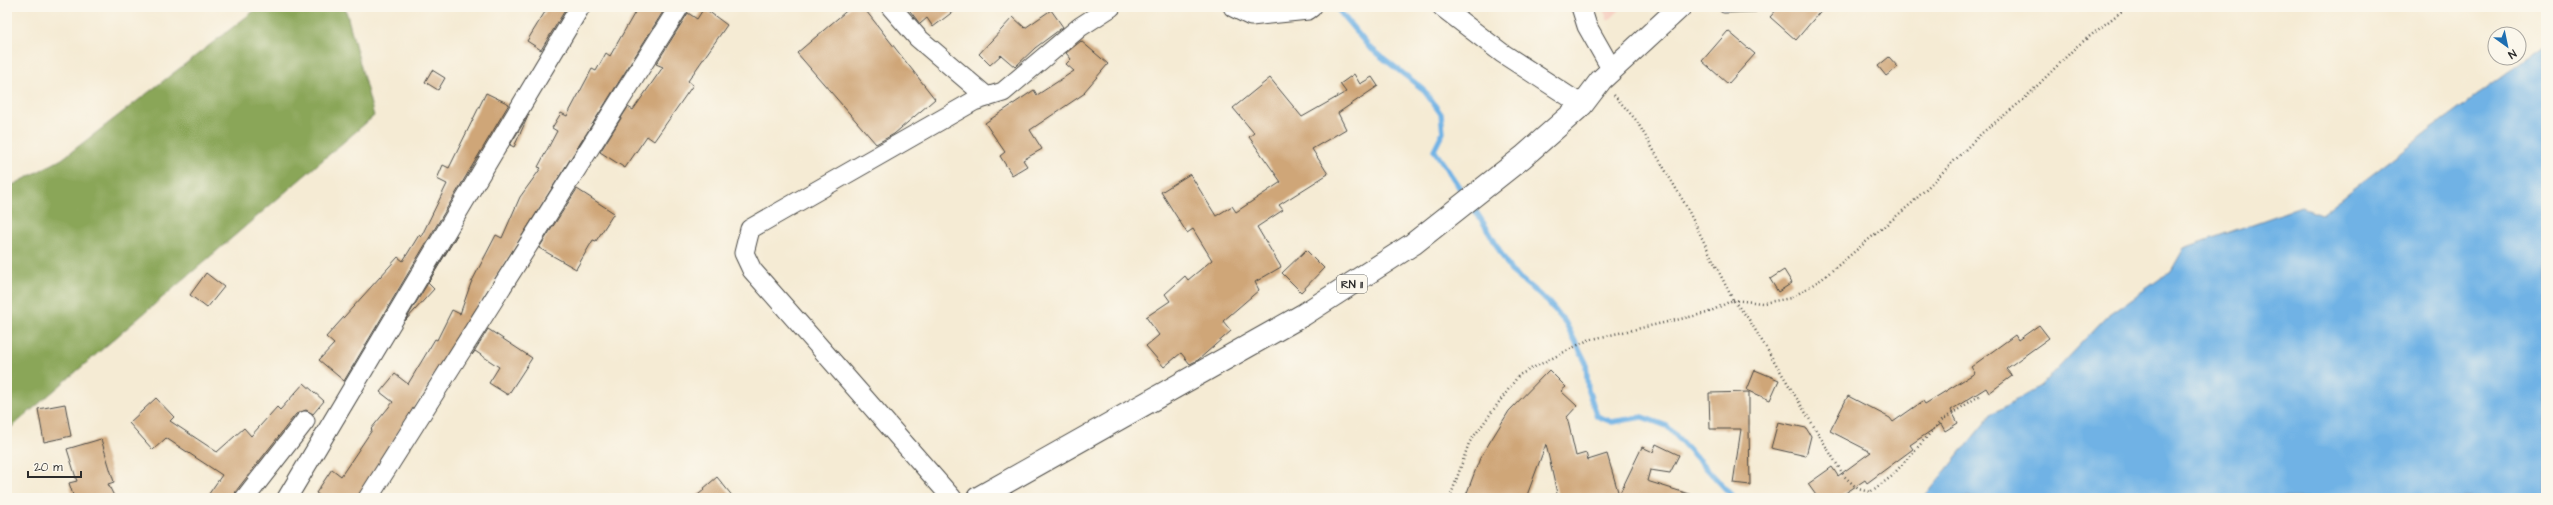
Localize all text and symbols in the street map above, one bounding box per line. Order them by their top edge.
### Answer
north arrow [2487,26,2527,66]
text: N [2505,46,2519,62]
road number: RN 11 [1337,275,1367,293]
scale bar [28,453,81,479]
text: 20 m [34,459,63,476]

